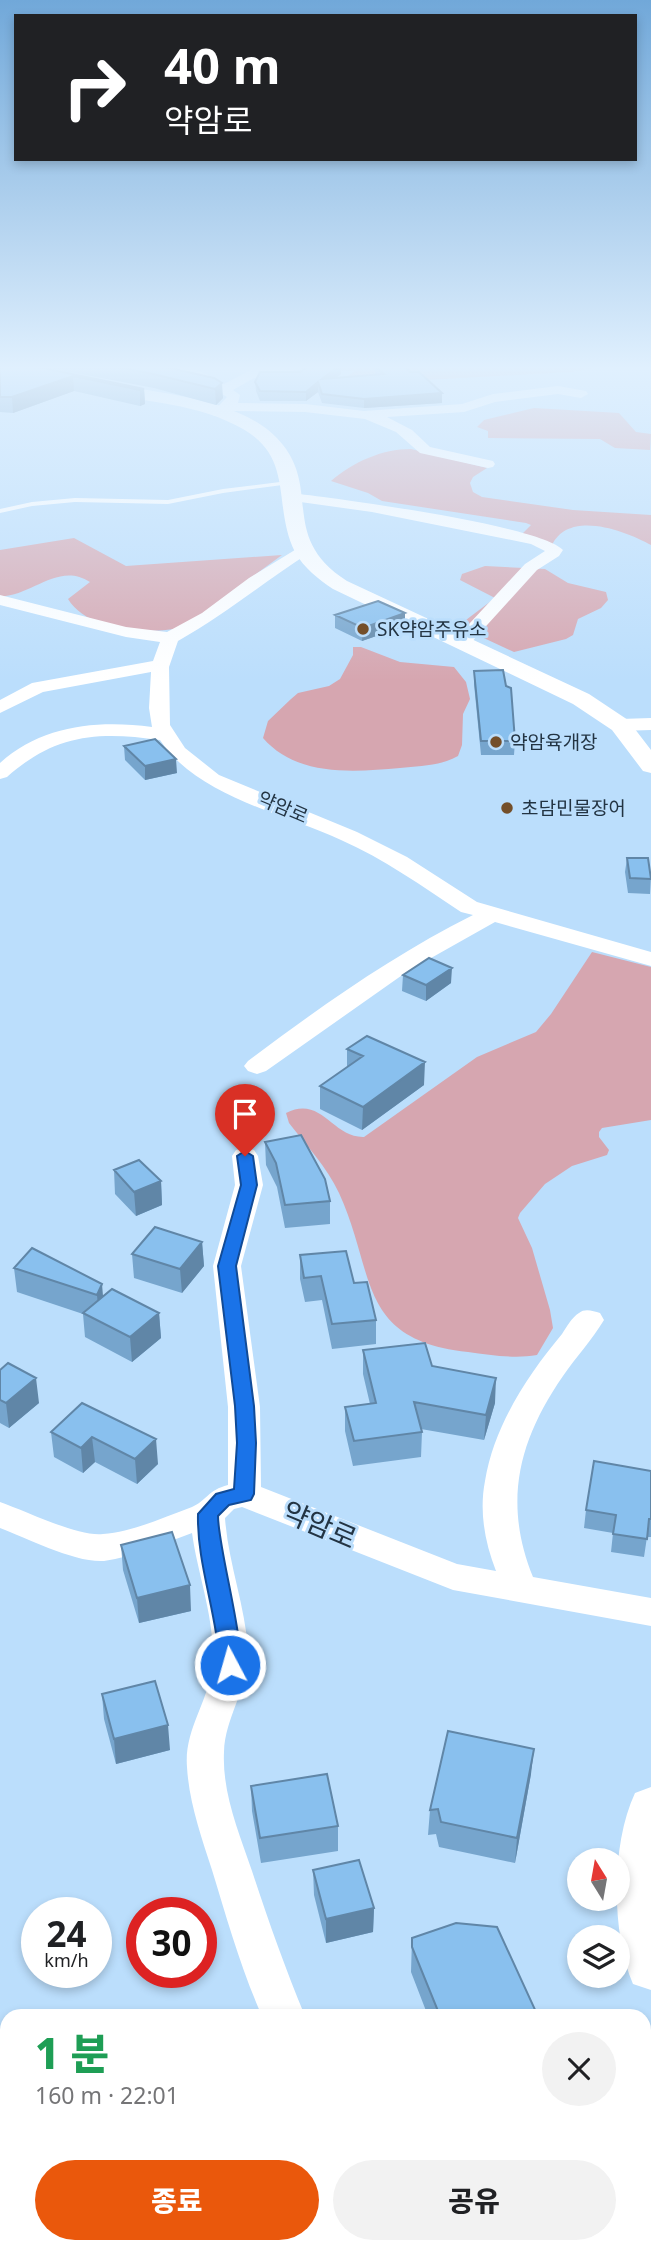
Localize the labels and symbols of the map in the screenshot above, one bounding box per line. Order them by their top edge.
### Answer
place label: SK약암주유소 [377,616,487,642]
marker: SK약암주유소 [355,621,371,637]
place label: 약암육개장 [510,729,597,755]
marker: 약암육개장 [488,734,504,750]
street label: 약암로 [254,785,312,829]
place label: 초담민물장어 [521,795,626,821]
marker: 초담민물장어 [499,800,515,816]
pin [215,1084,275,1156]
street label: 약암로 [277,1491,363,1557]
position arrow [193,1628,267,1702]
north arrow [567,1848,630,1911]
speed limit sign: 30 [126,1897,217,1988]

